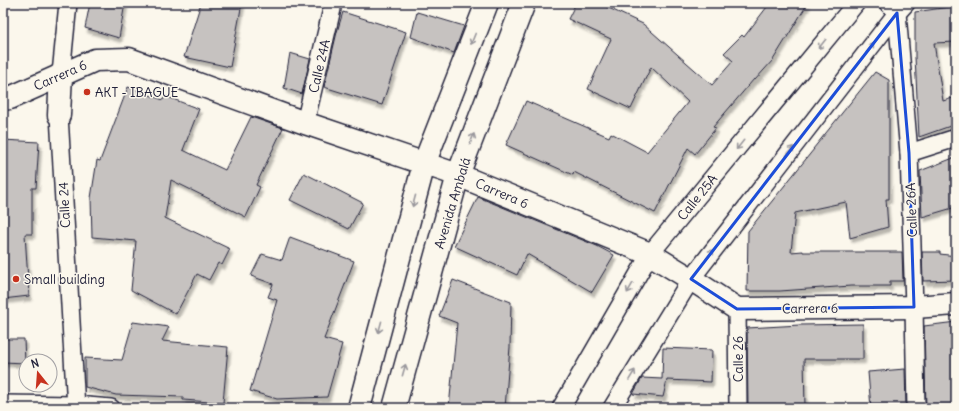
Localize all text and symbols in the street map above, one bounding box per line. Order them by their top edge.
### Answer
one-way arrow [469,33,477,45]
street label: Calle 24A [305,38,334,95]
one-way arrow [818,39,827,49]
one-way arrow [865,43,874,54]
street label: Carrera 6 [31,56,89,95]
place label: AKT - IBAGUE [95,84,179,101]
marker: AKT - IBAGUE [82,87,92,97]
one-way arrow [469,133,477,145]
one-way arrow [735,139,744,150]
one-way arrow [786,146,794,157]
street label: Avenida Ambalá [430,155,474,251]
street label: Calle 25A [674,171,721,224]
street label: Carrera 6 [473,175,531,212]
street label: Calle 24 [55,181,74,229]
street label: Calle 26A [902,182,921,238]
one-way arrow [410,194,417,207]
one-way arrow [706,248,715,259]
place label: Small building [24,271,105,288]
marker: Small building [11,274,21,284]
one-way arrow [626,282,634,294]
street label: Carrera 6 [782,300,838,317]
one-way arrow [376,320,384,333]
street label: Calle 26 [730,336,747,382]
north arrow [18,353,58,393]
text: N [29,356,41,371]
one-way arrow [401,364,408,377]
one-way arrow [629,369,637,381]

